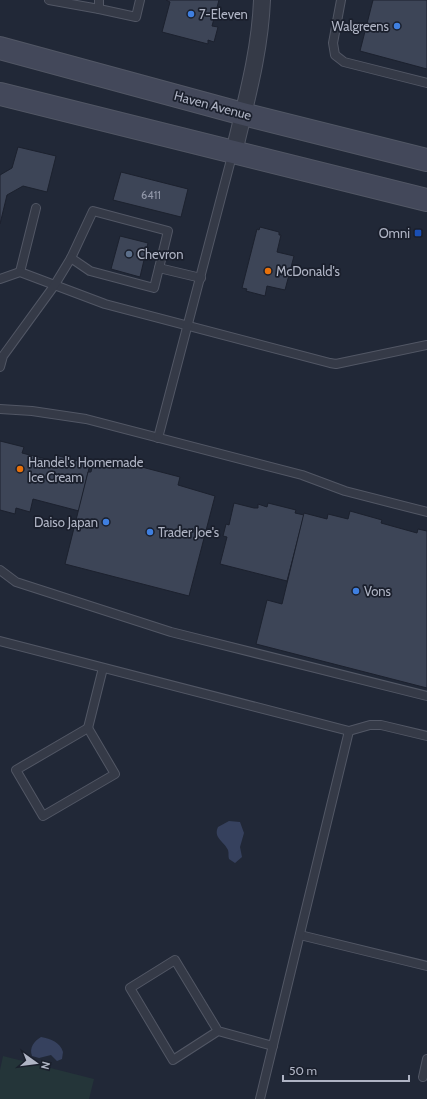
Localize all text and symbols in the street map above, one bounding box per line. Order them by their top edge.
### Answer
place label: 7-Eleven [199,6,248,22]
marker: 7-Eleven [186,9,196,19]
place label: Walgreens [332,18,390,34]
marker: Walgreens [392,21,402,31]
street label: Haven Avenue [173,87,254,123]
house number: 6411 [141,188,161,202]
place label: Omni [379,225,410,241]
marker: Omni [413,228,423,238]
place label: Chevron [137,246,183,262]
marker: Chevron [124,249,134,259]
place label: McDonald's [276,263,341,279]
marker: McDonald's [263,266,273,276]
place label: Handel's Homemade Ice Cream [28,454,144,485]
marker: Handel's Homemade Ice Cream [15,464,25,474]
place label: Daiso Japan [34,514,98,530]
marker: Daiso Japan [101,517,111,527]
place label: Trader Joe's [158,524,220,540]
marker: Trader Joe's [145,527,155,537]
place label: Vons [364,583,392,599]
marker: Vons [351,586,361,596]
north arrow [16,1043,56,1083]
scale bar [283,1057,409,1083]
text: N [38,1060,53,1071]
text: 50 m [289,1063,317,1078]

